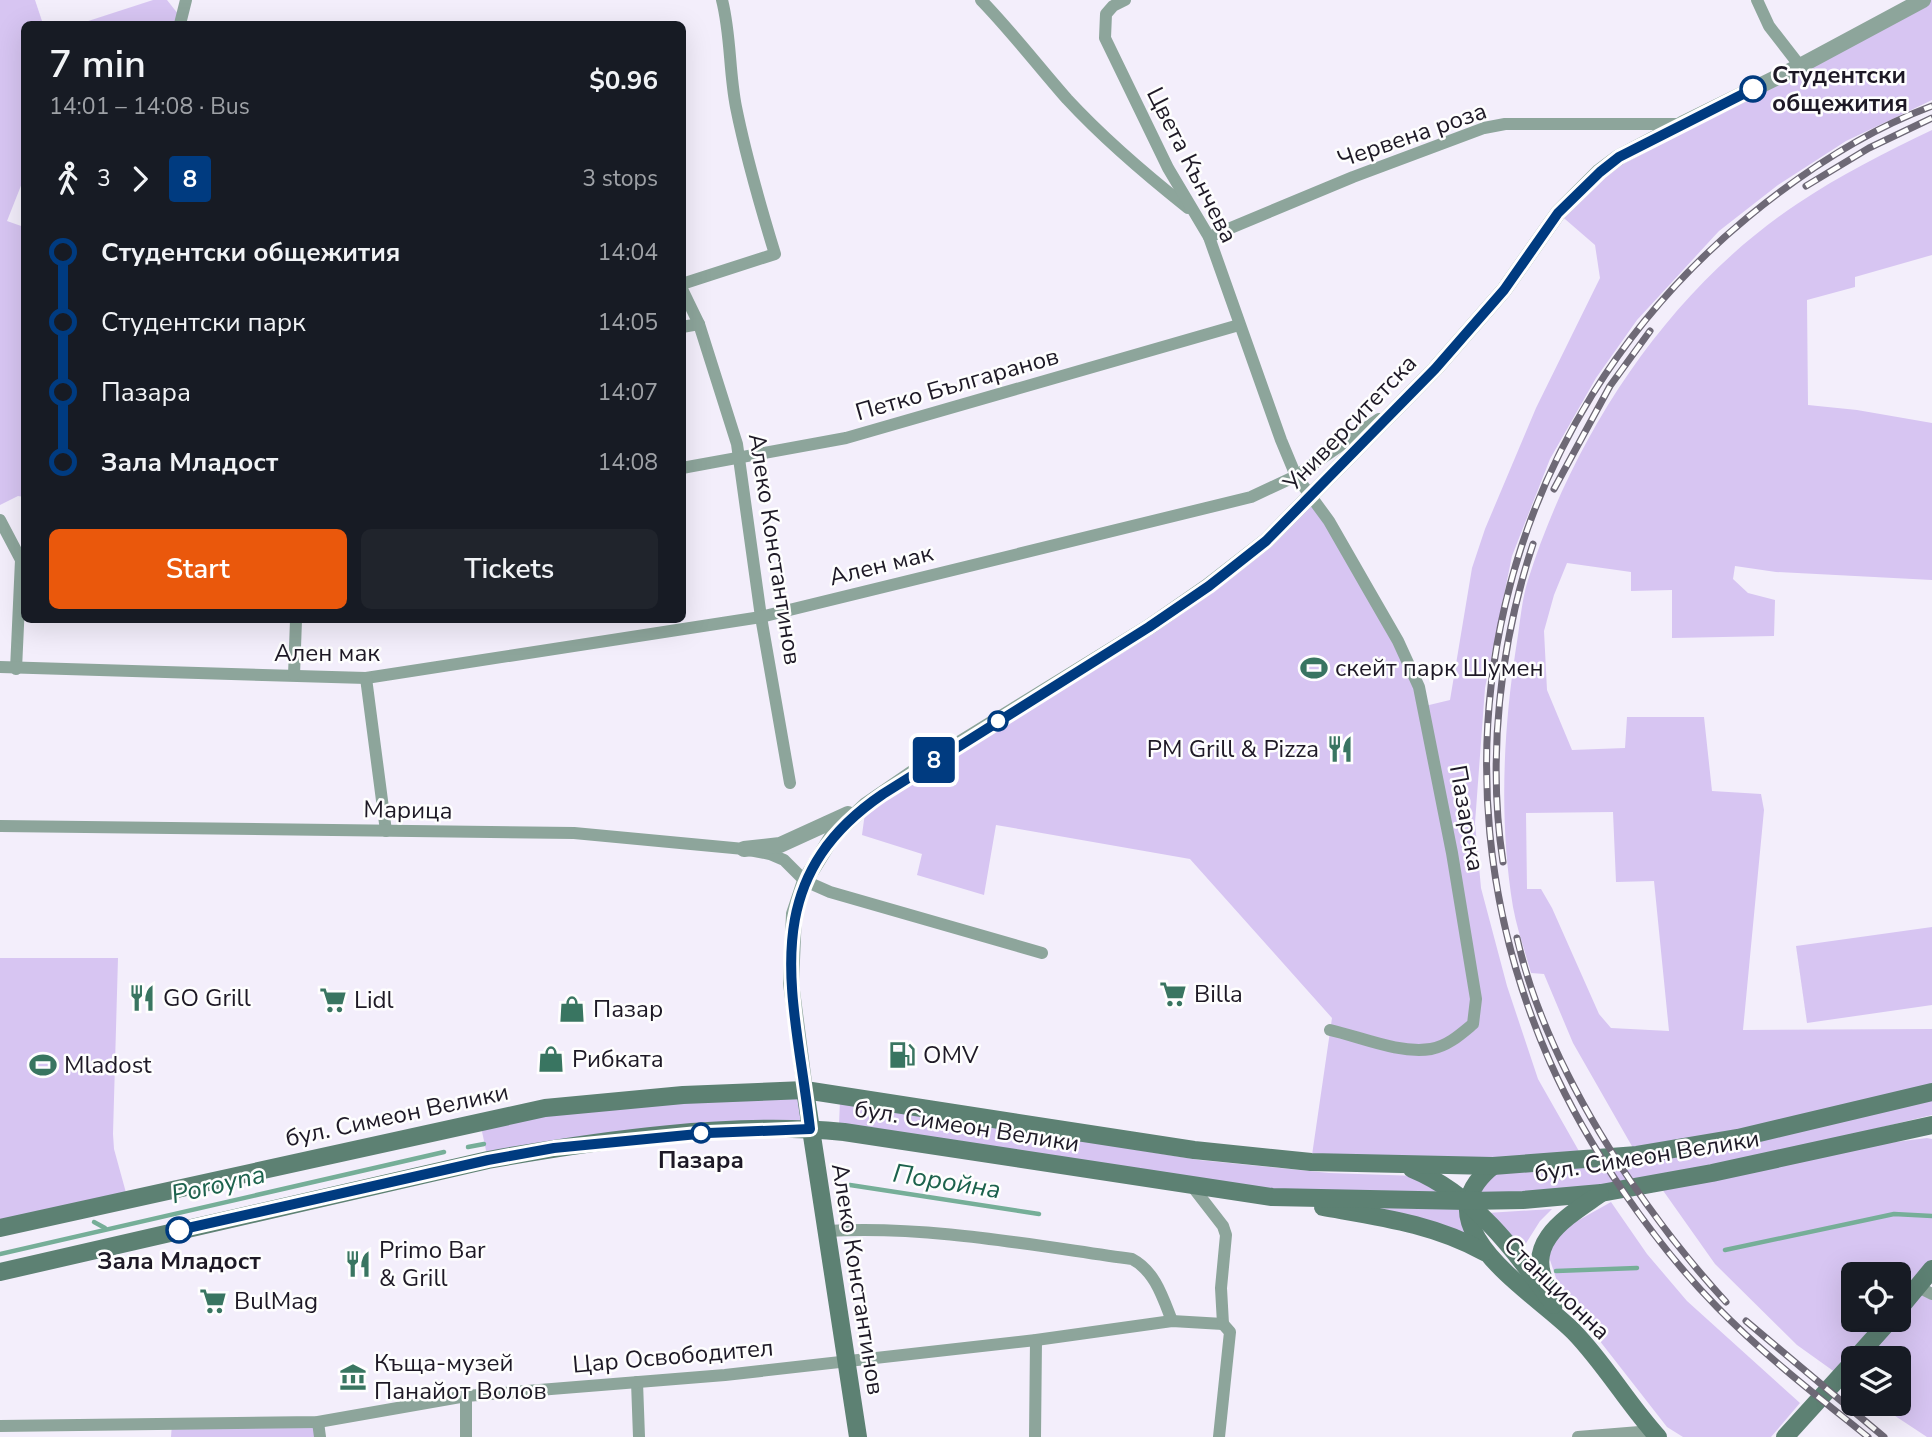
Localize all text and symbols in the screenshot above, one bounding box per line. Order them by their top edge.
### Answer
text: 7 min [49,39,146,90]
place label: Студентски общежития [1772,59,1908,119]
text: $0.96 [589,63,658,98]
marker: Студентски общежития [1740,76,1766,102]
street label: Цвета Кънчева [1139,82,1245,248]
text: 14:01 – 14:08 · Bus [49,91,250,122]
street label: Червена роза [1333,95,1491,175]
icon: walk [49,160,87,198]
icon: forward [121,160,159,198]
text: 3 [97,163,111,194]
text: 8 [183,163,197,195]
text: 3 stops [582,163,658,194]
text: Студентски общежития [101,235,400,270]
text: 14:04 [598,237,658,268]
text: Студентски парк [101,305,306,340]
text: 14:05 [598,307,658,338]
street label: Петко Българанов [852,340,1062,428]
street label: Университетска [1276,347,1424,499]
text: Пазара [101,375,191,410]
text: 14:07 [598,377,658,408]
street label: Алеко Константинов [741,431,809,667]
text: Зала Младост [101,445,278,480]
text: 14:08 [598,447,658,478]
button: Start [49,529,347,609]
button: Tickets [361,529,658,609]
street label: Ален мак [826,537,937,593]
street label: Ален мак [274,637,380,669]
place label: скейт парк Шумен [1335,652,1544,684]
sports icon: скейт парк Шумен [1299,653,1329,683]
unlabelled marker [988,711,1008,731]
place label: PM Grill & Pizza [1147,733,1319,765]
restaurant icon: PM Grill & Pizza [1325,734,1355,764]
line badge: 8 [911,737,957,783]
text: 8 [927,744,941,776]
street label: Пазарска [1442,762,1492,874]
street label: Марица [363,793,453,827]
place label: Billa [1194,978,1243,1010]
supermarket icon: Billa [1158,979,1188,1009]
place label: GO Grill [163,982,251,1014]
restaurant icon: GO Grill [127,983,157,1013]
place label: Lidl [354,984,394,1016]
supermarket icon: Lidl [318,985,348,1015]
place label: Пазар [593,993,663,1025]
shop icon: Пазар [557,994,587,1024]
place label: OMV [923,1039,979,1071]
fuel station icon: OMV [887,1040,917,1070]
place label: Рибката [572,1043,664,1075]
shop icon: Рибката [536,1044,566,1074]
place label: Mladost [64,1049,152,1081]
sports icon: Mladost [28,1050,58,1080]
street label: бул. Симеон Велики [283,1076,511,1154]
street label: бул. Симеон Велики [852,1092,1082,1160]
street label: бул. Симеон Велики [1532,1122,1762,1190]
marker: Пазара [691,1123,711,1143]
place label: Пазара [658,1144,744,1176]
water label: Поройна [890,1156,1003,1207]
water label: Poroyna [168,1157,269,1212]
street label: Алеко Константинов [824,1161,892,1397]
marker: Зала Младост [166,1217,192,1243]
street label: Станционна [1497,1229,1617,1347]
place label: Primo Bar & Grill [379,1234,486,1294]
place label: Зала Младост [97,1245,261,1277]
restaurant icon: Primo Bar & Grill [343,1249,373,1279]
map controls [1841,1262,1911,1416]
button: locate [1841,1262,1911,1332]
place label: BulMag [234,1285,318,1317]
supermarket icon: BulMag [198,1286,228,1316]
street label: Цар Освободител [571,1331,775,1381]
button: layers [1841,1346,1911,1416]
place label: Къща-музей Панайот Волов [374,1347,547,1407]
museum icon: Къща-музей Панайот Волов [338,1362,368,1392]

